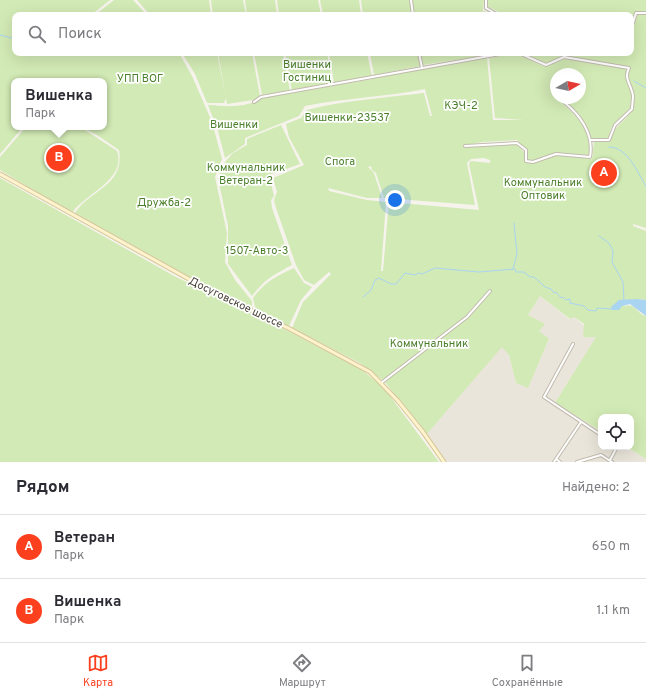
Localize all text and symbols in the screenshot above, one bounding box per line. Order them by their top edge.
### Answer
search box [12,12,634,56]
icon: search [26,23,48,45]
text: Поиск [58,25,102,44]
park label: Вишенки Гостиниц [283,58,331,85]
north arrow [550,68,586,104]
park label: УПП ВОГ [117,72,163,86]
popup [11,78,107,130]
text: Вишенка [25,87,93,106]
park label: КЭЧ-2 [444,99,478,113]
text: Парк [25,106,56,122]
park label: Вишенки-23537 [305,111,390,125]
park label: Вишенки [210,118,258,132]
pin: B [46,143,72,173]
park label: Спога [325,155,355,169]
pin: A [591,158,617,188]
park label: Коммунальник Ветеран-2 [207,161,285,188]
park label: Коммунальник Оптовик [504,176,582,203]
your location [385,190,405,210]
park label: Дружба-2 [137,196,191,210]
park label: 1507-Авто-3 [226,244,288,258]
street label: Досуговское шоссе [186,274,285,332]
park label: Коммунальник [390,337,468,351]
map controls [598,414,634,450]
button: locate [598,414,634,450]
text: Рядом [16,477,69,499]
text: Найдено: 2 [562,480,630,496]
text: Ветеран [54,529,115,548]
text: A [24,539,34,555]
text: 650 m [592,539,630,555]
text: Парк [54,548,84,564]
text: Вишенка [54,593,121,612]
text: B [25,603,33,619]
text: 1.1 km [596,603,630,619]
text: Парк [54,612,84,628]
tab: Карта [83,652,113,690]
tab: Маршрут [279,652,326,690]
tab: Сохранённые [492,652,563,690]

